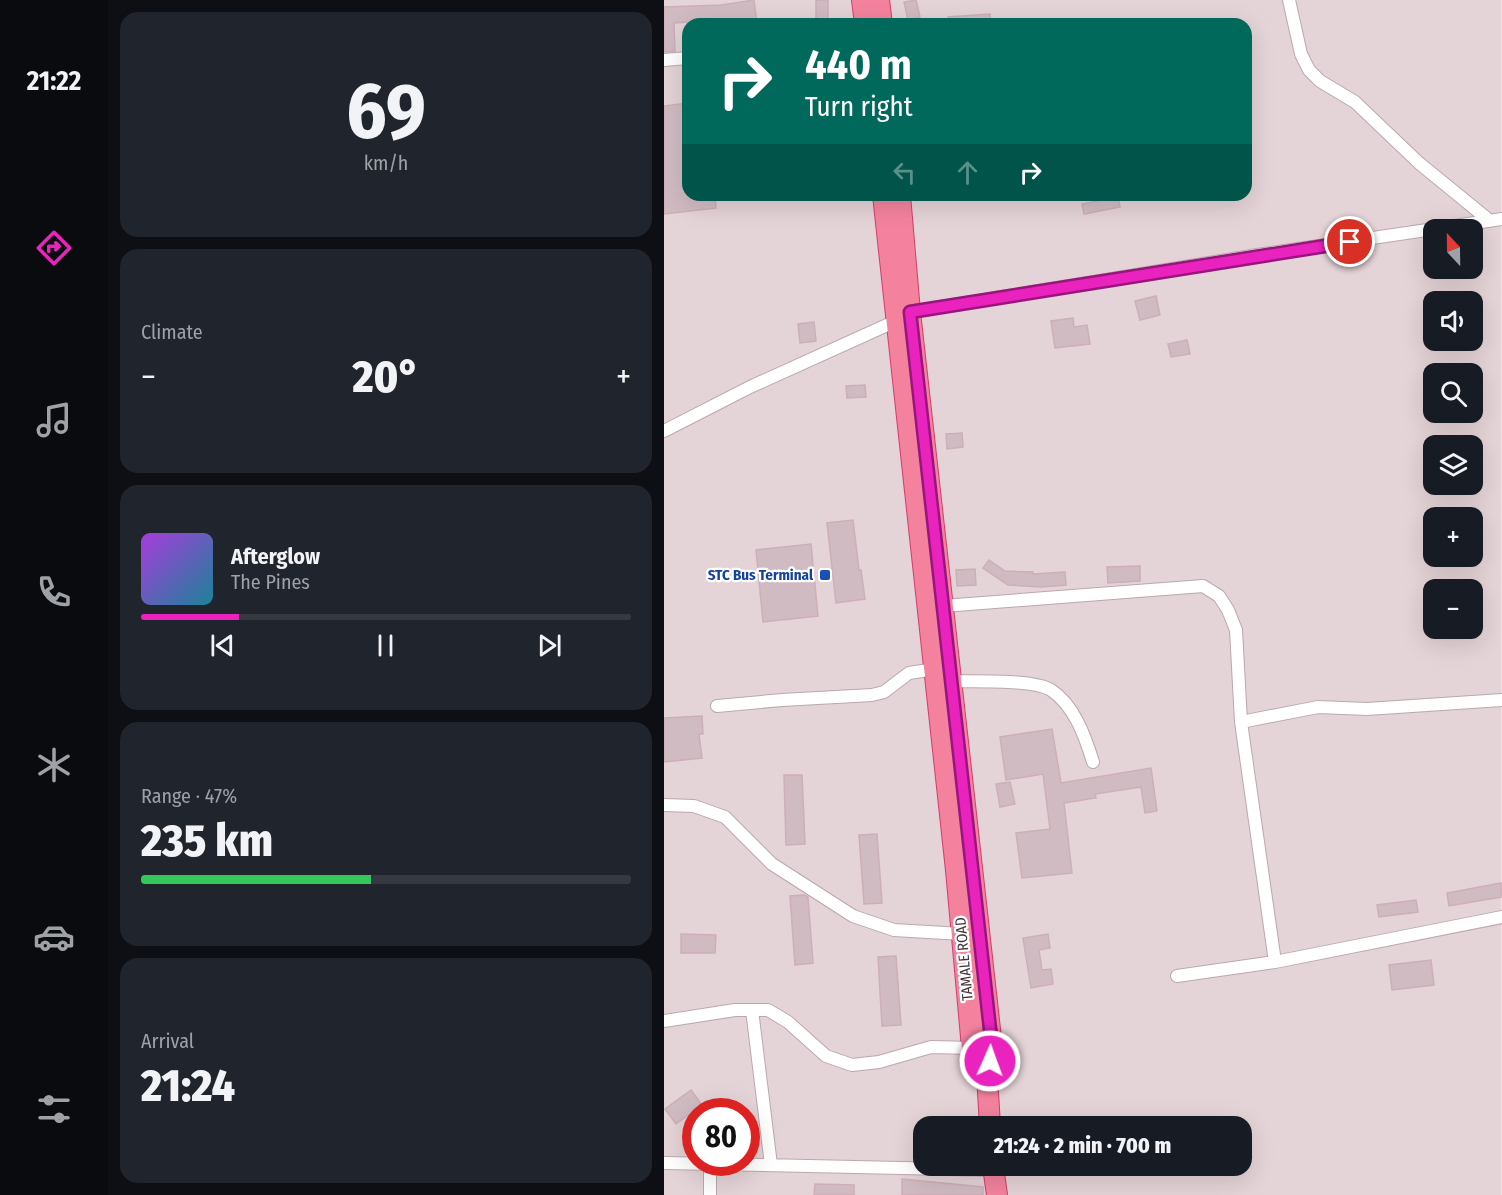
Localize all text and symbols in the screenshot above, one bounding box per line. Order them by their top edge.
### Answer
text: 440 m [805,40,912,90]
icon: right [706,42,784,120]
text: 21:22 [27,65,81,97]
text: 69 [346,65,426,159]
text: Turn right [805,91,913,123]
text: km/h [364,151,408,175]
icon: left [888,156,921,189]
icon: ahead [951,156,984,189]
icon: right [1014,156,1047,189]
pin [1324,216,1375,267]
north arrow [1423,219,1483,279]
map controls [1423,219,1483,639]
icon: arrive [1333,225,1366,258]
icon: directions [33,227,75,269]
button: sound [1423,291,1483,351]
text: Climate [141,320,203,344]
text: 20° [352,350,419,404]
text: − [141,357,156,397]
text: + [616,357,631,397]
button: search [1423,363,1483,423]
icon: music [33,399,75,441]
button: layers [1423,435,1483,495]
button: + [1423,507,1483,567]
text: Afterglow [231,543,320,570]
place label: STC Bus Terminal [708,566,814,584]
marker: STC Bus Terminal [818,568,832,582]
text: The Pines [231,570,310,594]
icon: phone [33,571,75,613]
button: − [1423,579,1483,639]
icon: previous [206,629,239,662]
icon: pause [369,629,402,662]
icon: next [533,629,566,662]
icon: climate [33,744,75,786]
text: Range · 47% [141,784,237,808]
text: 235 km [141,814,273,868]
icon: car [33,916,75,958]
street label: TAMALE ROAD [951,916,977,1002]
text: Arrival [141,1029,194,1053]
position arrow [958,1029,1022,1093]
text: 21:24 [141,1059,235,1113]
icon: filters [33,1088,75,1130]
speed limit sign: 80 [682,1098,760,1176]
text: 21:24 · 2 min · 700 m [994,1132,1171,1159]

